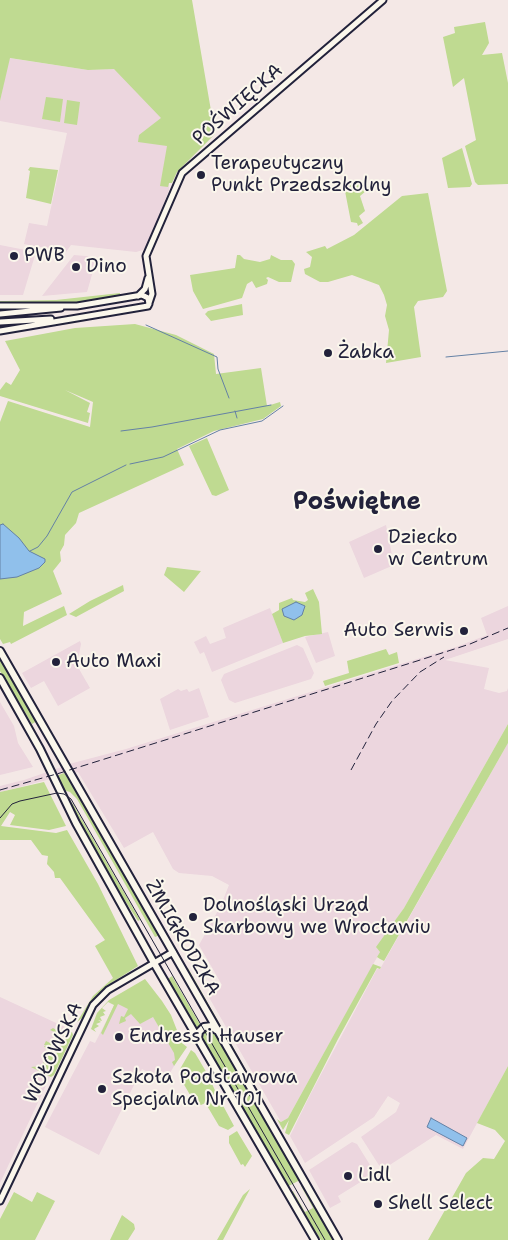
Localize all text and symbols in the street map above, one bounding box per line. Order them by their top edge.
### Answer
street label: POŚWIĘCKA [188,60,288,150]
place label: Terapeutyczny Punkt Przedszkolny [211,153,391,197]
marker: Terapeutyczny Punkt Przedszkolny [195,169,207,181]
place label: PWB [24,245,65,267]
marker: PWB [8,250,20,262]
place label: Dino [86,256,127,278]
marker: Dino [70,261,82,273]
place label: Żabka [338,342,394,364]
marker: Żabka [322,347,334,359]
district label: Poświętne [293,489,421,517]
place label: Dziecko w Centrum [388,527,488,571]
marker: Dziecko w Centrum [372,543,384,555]
place label: Auto Serwis [343,620,454,642]
marker: Auto Serwis [458,625,470,637]
place label: Auto Maxi [66,651,162,673]
marker: Auto Maxi [50,656,62,668]
street label: ŻMIGRODZKA [140,876,224,1000]
place label: Dolnośląski Urząd Skarbowy we Wrocławiu [203,895,431,939]
marker: Dolnośląski Urząd Skarbowy we Wrocławiu [187,911,199,923]
street label: WOŁOWSKA [20,999,88,1107]
place label: Endress i Hauser [129,1026,283,1048]
marker: Endress i Hauser [113,1031,125,1043]
place label: Szkoła Podstawowa Specjalna Nr 101 [112,1067,297,1111]
marker: Szkoła Podstawowa Specjalna Nr 101 [96,1083,108,1095]
place label: Lidl [358,1165,391,1187]
marker: Lidl [342,1170,354,1182]
place label: Shell Select [388,1193,493,1215]
marker: Shell Select [372,1198,384,1210]

